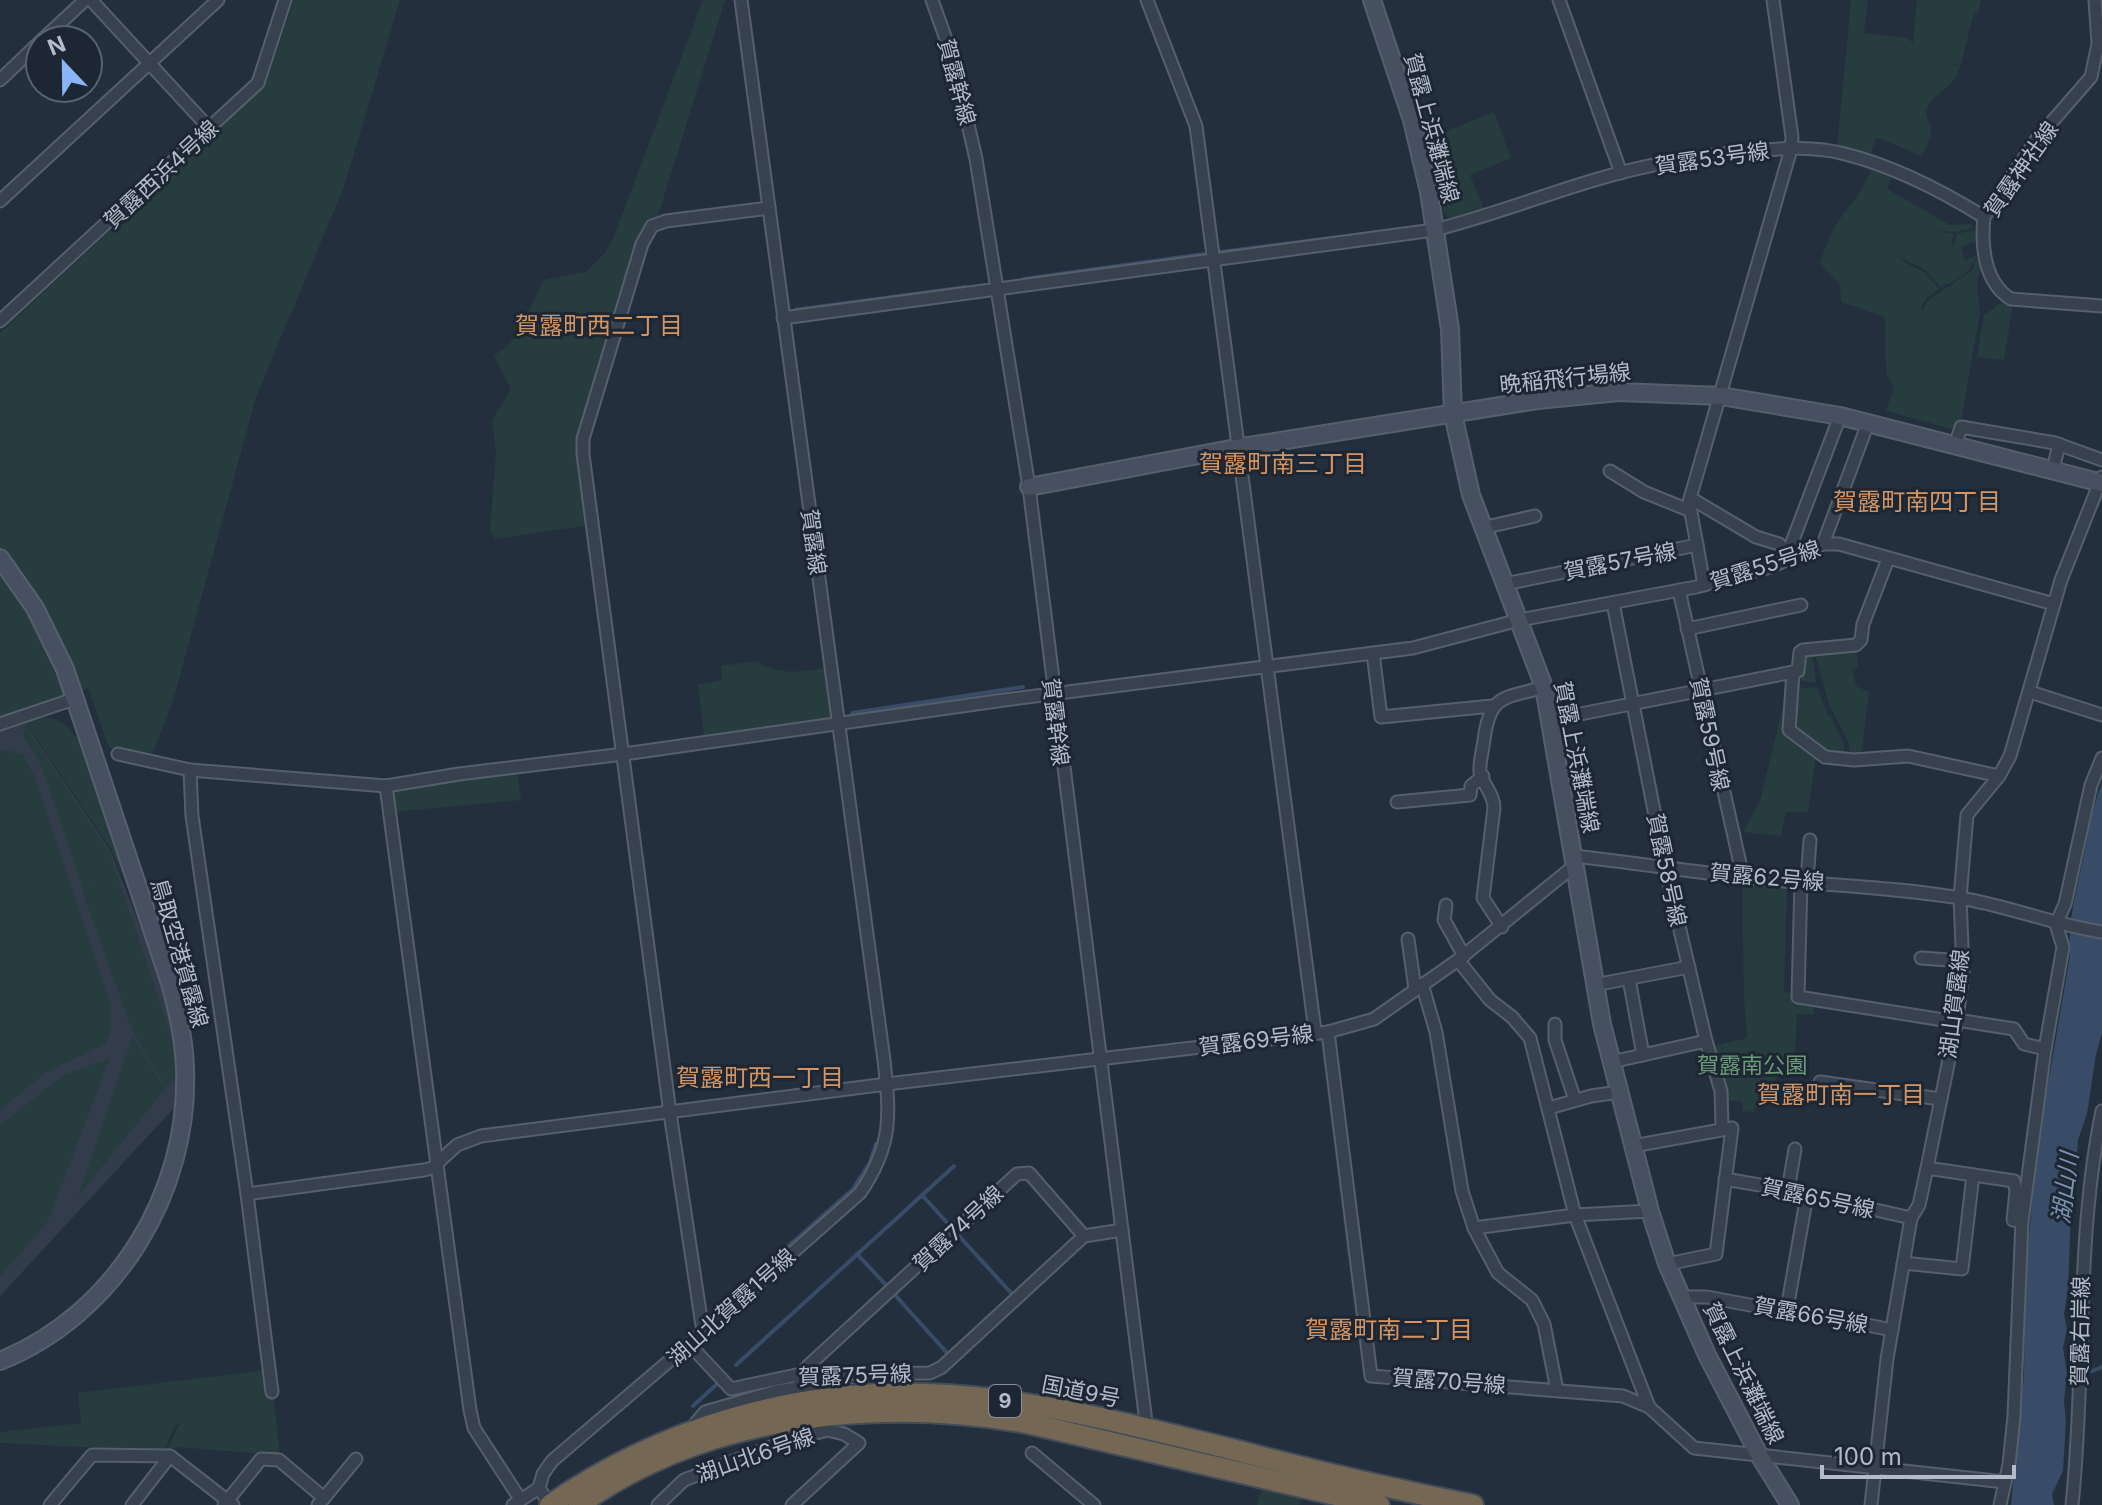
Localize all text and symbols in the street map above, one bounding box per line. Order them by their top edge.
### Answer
north arrow [24,24,104,104]
text: N [44,30,69,61]
street label: 賀露幹線 [933,36,981,128]
street label: 賀露上浜灘端線 [1400,50,1464,206]
street label: 賀露西浜4号線 [99,115,223,233]
street label: 賀露神社線 [1979,116,2063,222]
street label: 賀露53号線 [1653,137,1771,179]
district label: 賀露町西二丁目 [515,311,683,340]
street label: 晩稲飛行場線 [1498,358,1632,398]
district label: 賀露町南三丁目 [1199,449,1367,478]
district label: 賀露町南四丁目 [1833,487,2001,516]
street label: 賀露線 [797,508,831,576]
street label: 賀露55号線 [1706,535,1824,595]
street label: 賀露57号線 [1562,537,1678,585]
street label: 賀露59号線 [1685,675,1735,793]
street label: 賀露幹線 [1038,677,1074,767]
street label: 賀露上浜灘端線 [1550,679,1604,835]
street label: 賀露58号線 [1642,811,1692,929]
street label: 賀露62号線 [1709,859,1825,895]
street label: 鳥取空港賀露線 [146,875,214,1031]
street label: 湖山賀露線 [1934,948,1974,1060]
street label: 賀露69号線 [1197,1020,1315,1060]
park label: 賀露南公園 [1697,1052,1807,1078]
district label: 賀露町西一丁目 [676,1063,844,1092]
district label: 賀露町南一丁目 [1757,1080,1925,1109]
water label: 湖山川 [2046,1148,2084,1225]
street label: 賀露65号線 [1759,1173,1877,1223]
street label: 賀露74号線 [908,1180,1008,1276]
street label: 湖山北賀露1号線 [662,1243,800,1371]
street label: 賀露右岸線 [2066,1276,2094,1386]
street label: 賀露66号線 [1752,1292,1870,1338]
street label: 賀露上浜灘端線 [1699,1298,1789,1448]
district label: 賀露町南二丁目 [1305,1315,1473,1344]
street label: 賀露75号線 [798,1360,912,1390]
street label: 賀露70号線 [1391,1364,1507,1398]
street label: 国道9号 [1039,1371,1123,1411]
road number: 9 [989,1385,1021,1417]
street label: 湖山北6号線 [692,1423,818,1487]
scale bar [1822,1429,2014,1479]
text: 100 m [1834,1442,1902,1471]

